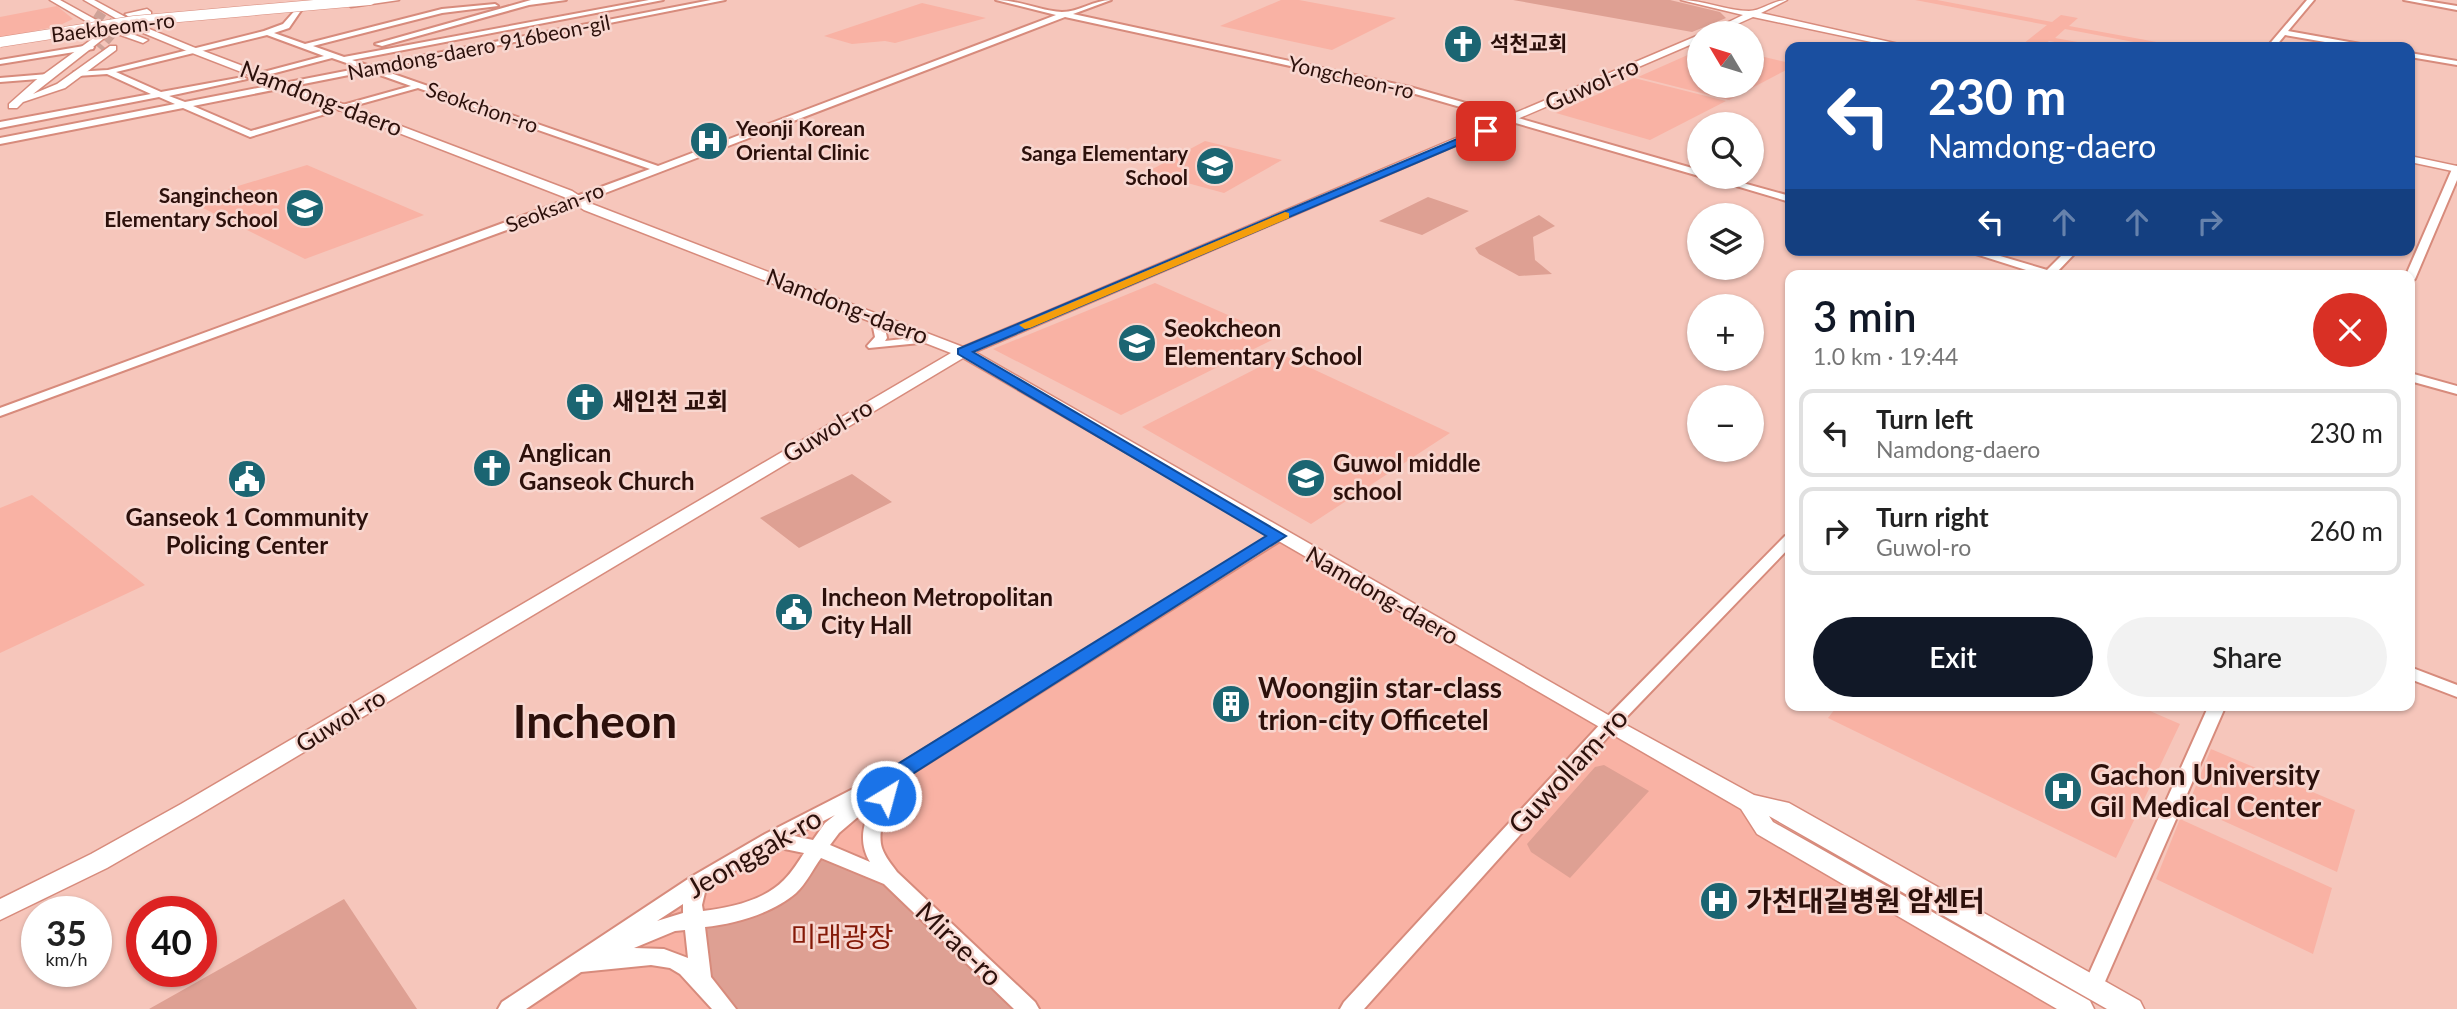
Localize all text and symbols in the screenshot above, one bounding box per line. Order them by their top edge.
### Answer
street label: Baekbeom-ro [49,7,176,47]
street label: Namdong-daero 916beon-gil [345,9,612,84]
north arrow [1687,21,1764,98]
map controls [1687,21,1764,462]
church icon: 석천교회 [1442,23,1484,65]
place label: 석천교회 [1490,30,1567,55]
street label: Yongcheon-ro [1286,50,1417,103]
street label: Guwol-ro [1540,50,1643,117]
street label: Namdong-daero [236,53,407,142]
text: 230 m [1928,67,2066,125]
icon: left [1813,70,1904,161]
street label: Seokchon-ro [423,76,542,137]
pin [1456,101,1516,161]
icon: arrive [1467,112,1505,150]
button: search [1687,112,1764,189]
place label: Yeonji Korean Oriental Clinic [735,115,869,164]
hospital icon: Yeonji Korean Oriental Clinic [688,120,730,162]
text: Namdong-daero [1928,126,2156,165]
place label: Sanga Elementary School [1021,140,1189,189]
school or university icon: Sanga Elementary School [1194,145,1236,187]
street label: Seoksan-ro [502,176,607,237]
place label: Sangincheon Elementary School [104,182,278,231]
school or university icon: Sangincheon Elementary School [284,187,326,229]
button: layers [1687,203,1764,280]
icon: left [1972,203,2010,241]
icon: ahead [2045,203,2083,241]
icon: ahead [2118,203,2156,241]
icon: right [2191,203,2229,241]
street label: Namdong-daero [762,261,933,350]
text: 3 min [1813,291,1917,341]
button: close [2313,293,2387,367]
button: + [1687,294,1764,371]
place label: Seokcheon Elementary School [1164,313,1363,370]
school or university icon: Seokcheon Elementary School [1116,322,1158,364]
text: 1.0 km · 19:44 [1813,342,1958,370]
church icon: 새인천 교회 [564,381,606,423]
button: − [1687,385,1764,462]
place label: 새인천 교회 [612,386,728,415]
street label: Guwol-ro [777,392,877,468]
text: Turn left [1876,403,1973,435]
icon: left [1817,414,1855,452]
text: 230 m [2310,417,2383,449]
text: Namdong-daero [1876,435,2040,463]
place label: Anglican Ganseok Church [518,438,695,495]
church icon: Anglican Ganseok Church [471,447,513,489]
place label: Guwol middle school [1333,448,1481,505]
school or university icon: Guwol middle school [1285,457,1327,499]
public building icon: Ganseok 1 Community Policing Center [226,458,268,500]
text: Turn right [1876,501,1989,533]
place label: Ganseok 1 Community Policing Center [125,502,369,559]
icon: right [1817,512,1855,550]
text: 260 m [2310,515,2383,547]
text: Guwol-ro [1876,533,1971,561]
street label: Namdong-daero [1301,539,1464,650]
place label: Incheon Metropolitan City Hall [821,582,1053,639]
public building icon: Incheon Metropolitan City Hall [773,591,815,633]
button: Exit [1813,617,2093,697]
button: Share [2107,617,2387,697]
place label: Woongjin star-class trion-city Officetel [1258,670,1502,736]
street label: Guwol-ro [290,682,390,758]
building icon: Woongjin star-class trion-city Officetel [1210,683,1252,725]
district label: Incheon [513,693,677,748]
street label: Guwollam-ro [1500,700,1634,840]
place label: Gachon University Gil Medical Center [2090,757,2322,823]
position arrow [849,759,923,833]
hospital icon: Gachon University Gil Medical Center [2042,770,2084,812]
street label: Jeonggak-ro [680,800,827,904]
hospital icon: 가천대길병원 암센터 [1698,880,1740,922]
place label: 가천대길병원 암센터 [1746,883,1985,917]
street label: Mirae-ro [909,894,1010,993]
speed limit sign: 40 [126,896,217,987]
text: 35 [46,911,87,953]
park label: 미래광장 [790,919,894,953]
text: km/h [45,948,88,970]

